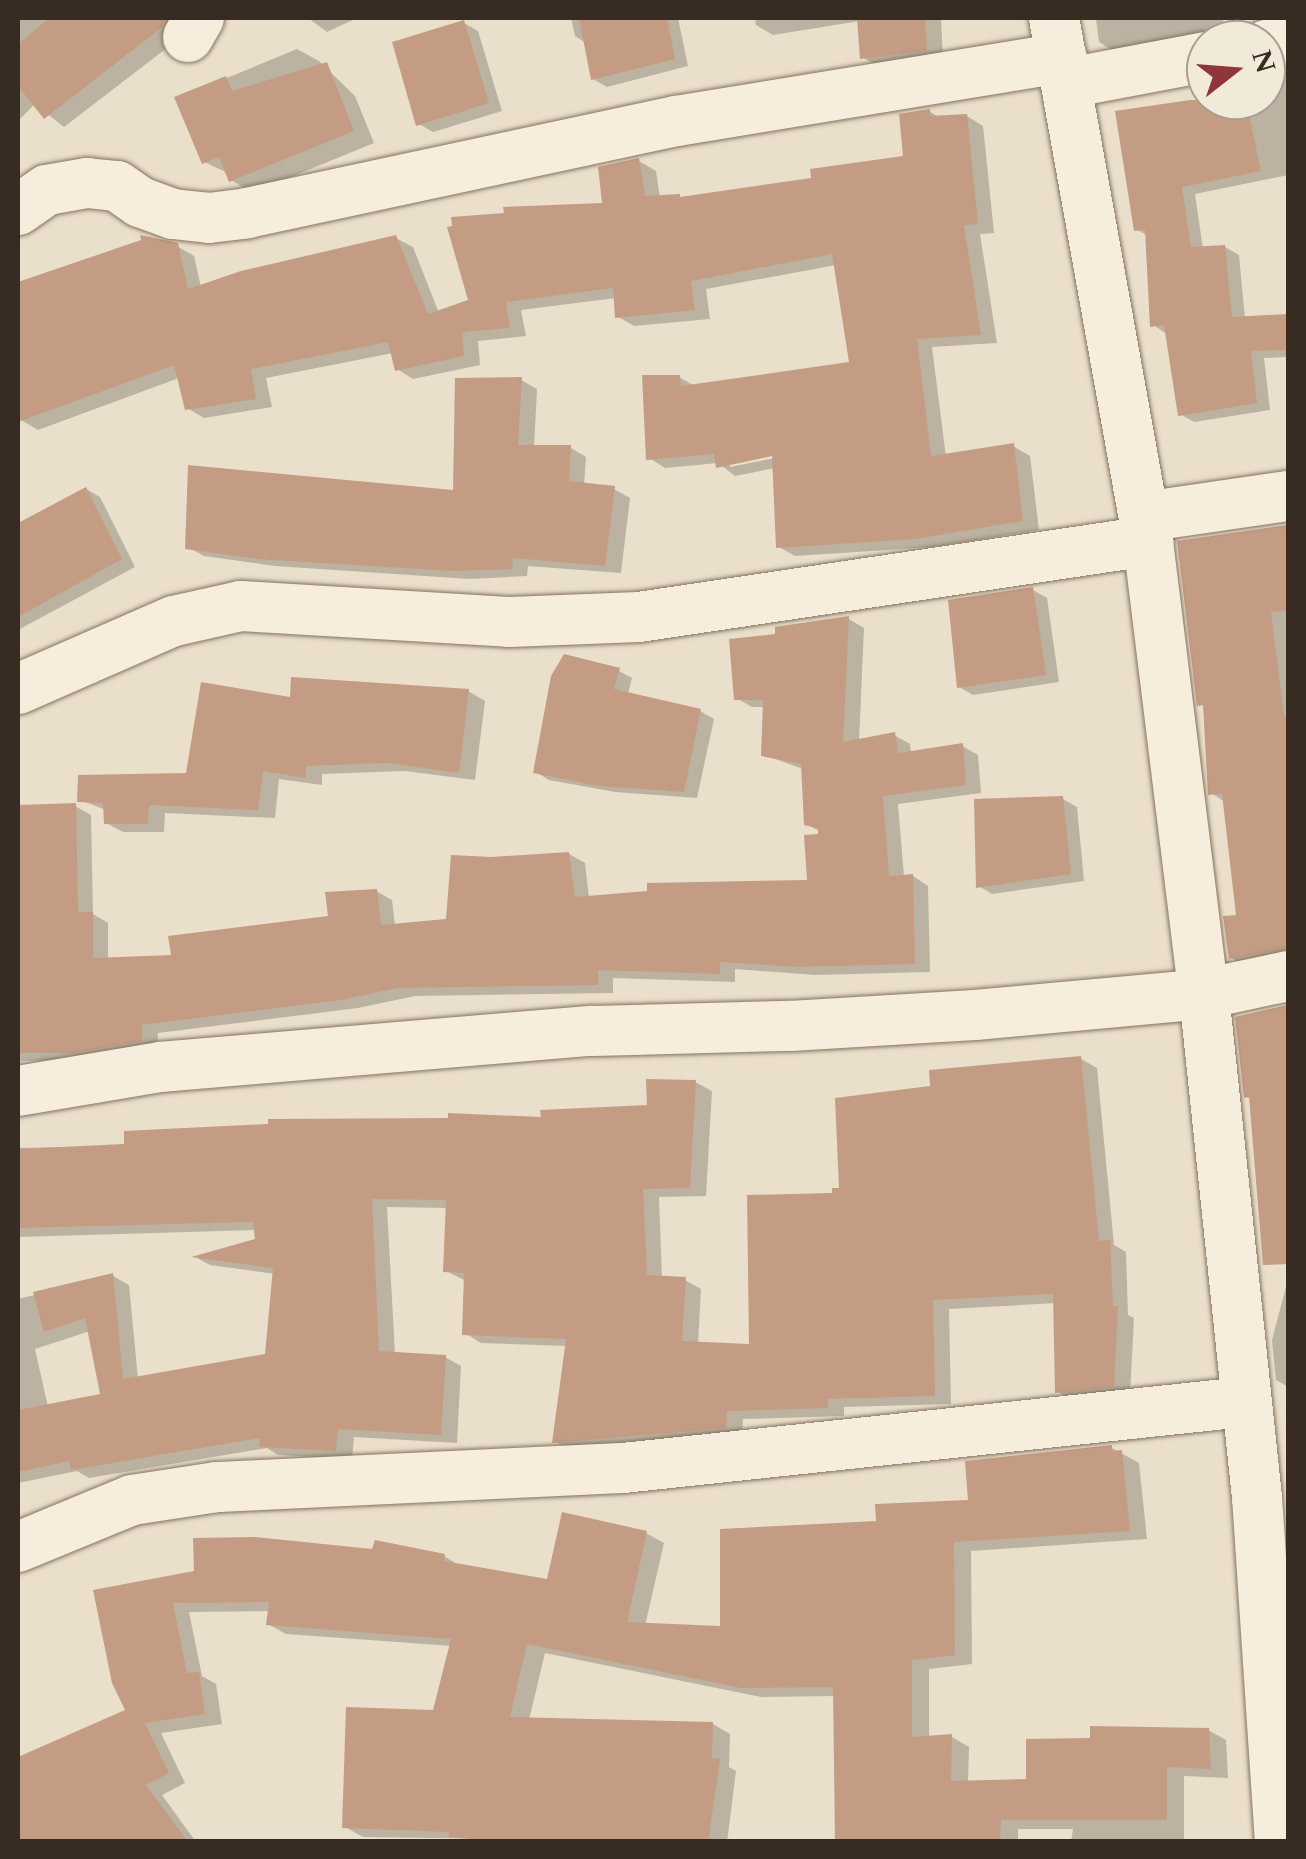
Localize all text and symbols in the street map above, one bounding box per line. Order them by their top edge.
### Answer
north arrow [1186,20,1286,120]
text: N [1239,44,1287,79]

